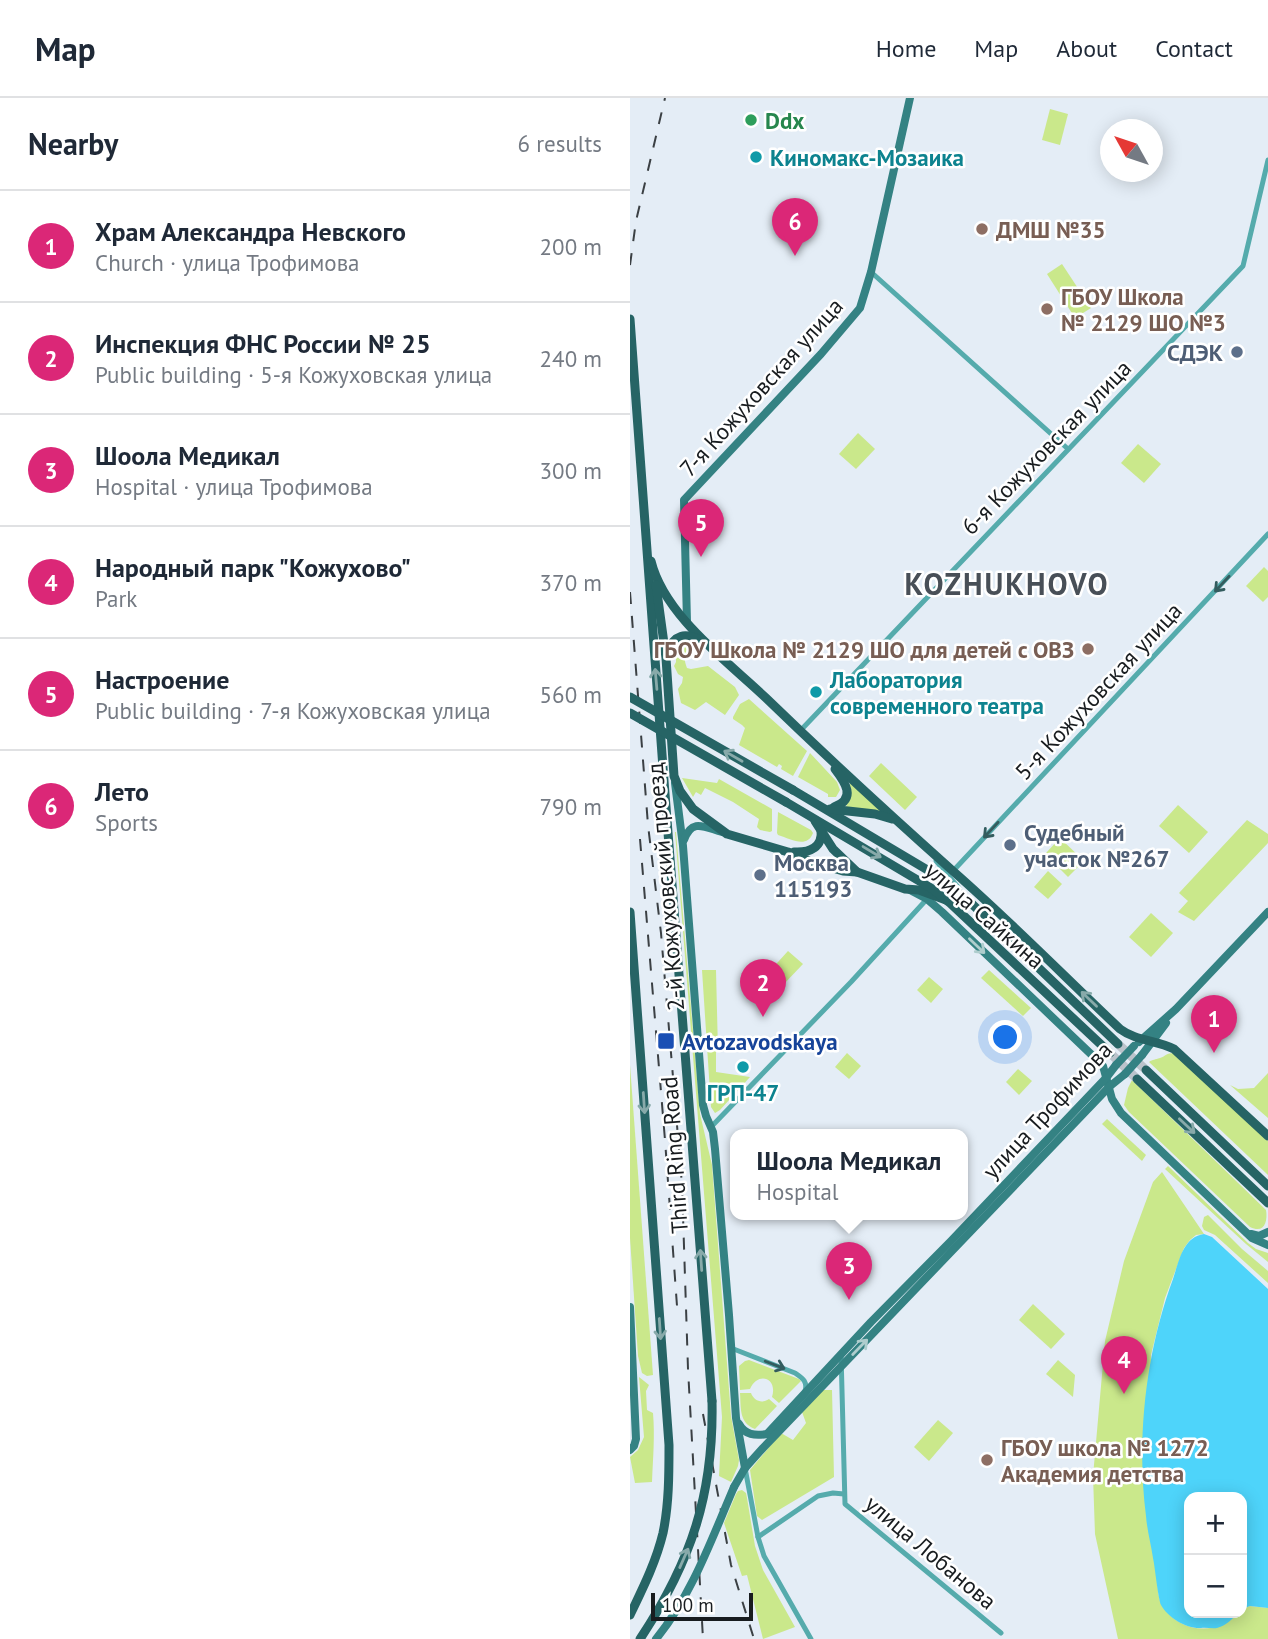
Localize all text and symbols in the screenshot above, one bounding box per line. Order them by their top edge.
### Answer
text: Map [35,27,96,70]
text: Home [876,33,936,64]
text: Map [974,33,1018,64]
text: About [1056,33,1117,64]
text: Contact [1155,33,1233,64]
place label: Ddx [765,106,804,135]
marker: Ddx [743,112,759,128]
north arrow [1100,119,1163,182]
text: Nearby [28,124,118,163]
text: 6 results [518,129,602,158]
place label: Киномакс-Мозаика [770,143,964,172]
marker: Киномакс-Мозаика [748,149,764,165]
pin: 6 [772,198,818,256]
text: Храм Александра Невского [95,215,406,248]
place label: ДМШ №35 [996,215,1106,244]
marker: ДМШ №35 [974,221,990,237]
text: 1 [44,232,58,261]
text: 200 m [540,232,602,261]
text: Church · улица Трофимова [95,248,360,277]
place label: ГБОУ Школа № 2129 ШО №3 [1061,282,1226,337]
street label: 7-я Кожуховская улица [673,292,849,482]
marker: ГБОУ Школа № 2129 ШО №3 [1039,301,1055,317]
text: Инспекция ФНС России № 25 [95,327,431,360]
place label: СДЭК [1167,338,1223,367]
text: 2 [44,344,58,373]
text: 240 m [540,344,602,373]
marker: СДЭК [1229,344,1245,360]
street label: 6-я Кожуховская улица [955,354,1137,540]
text: Public building · 5-я Кожуховская улица [95,360,492,389]
text: Шоола Медикал [95,439,280,472]
text: 3 [44,456,58,485]
text: 300 m [540,456,602,485]
text: Hospital · улица Трофимова [95,472,373,501]
pin: 5 [678,499,724,557]
text: Народный парк "Кожухово" [95,551,411,584]
district label: KOZHUKHOVO [904,564,1110,603]
text: 4 [44,568,58,597]
text: 370 m [540,568,602,597]
one-way arrow [1213,575,1230,592]
text: Park [95,584,137,613]
street label: 5-я Кожуховская улица [1008,596,1188,786]
place label: ГБОУ Школа № 2129 ШО для детей с ОВЗ [654,635,1074,664]
marker: ГБОУ Школа № 2129 ШО для детей с ОВЗ [1080,641,1096,657]
text: Настроение [95,663,229,696]
place label: Лаборатория современного театра [829,665,1044,720]
one-way arrow [649,668,662,691]
text: 5 [44,680,58,709]
text: 560 m [540,680,602,709]
marker: Лаборатория современного театра [808,684,824,700]
text: Public building · 7-я Кожуховская улица [95,696,491,725]
one-way arrow [724,749,744,763]
street label: 2-й Кожуховский проезд [640,762,690,1012]
text: Лето [95,775,149,808]
text: 6 [44,792,58,821]
text: 790 m [540,792,602,821]
text: Sports [95,808,158,837]
place label: Судебный участок №267 [1023,818,1169,873]
one-way arrow [983,822,1000,839]
marker: Судебный участок №267 [1002,837,1018,853]
one-way arrow [861,846,881,860]
place label: Москва 115193 [774,848,852,903]
street label: улица Сайкина [919,855,1051,975]
marker: Москва 115193 [752,867,768,883]
one-way arrow [968,937,985,954]
pin: 2 [740,959,786,1017]
one-way arrow [1081,991,1098,1008]
pin: 1 [1191,995,1237,1053]
your location [988,1020,1022,1054]
place label: Avtozavodskaya [682,1027,838,1056]
marker: Avtozavodskaya [656,1031,676,1051]
street label: улица Трофимова [976,1035,1118,1185]
marker: ГРП-47 [735,1059,751,1075]
street label: Third Ring Road [654,1075,694,1235]
place label: ГРП-47 [707,1078,779,1107]
one-way arrow [638,1091,651,1113]
one-way arrow [1178,1117,1195,1134]
popup [730,1129,968,1220]
text: Шоола Медикал [757,1144,941,1177]
text: Hospital [757,1177,839,1206]
pin: 3 [826,1242,872,1300]
one-way arrow [694,1249,707,1272]
one-way arrow [654,1318,667,1340]
pin: 4 [1101,1336,1147,1394]
one-way arrow [851,1339,868,1356]
one-way arrow [763,1360,785,1372]
place label: ГБОУ школа № 1272 Академия детства [1001,1433,1209,1488]
marker: ГБОУ школа № 1272 Академия детства [979,1452,995,1468]
street label: улица Лобанова [859,1489,1003,1615]
map controls [1184,1492,1247,1618]
button: + [1184,1492,1247,1555]
one-way arrow [678,1548,691,1569]
button: − [1184,1555,1247,1618]
scale bar [651,1590,752,1622]
text: 100 m [662,1593,714,1617]

